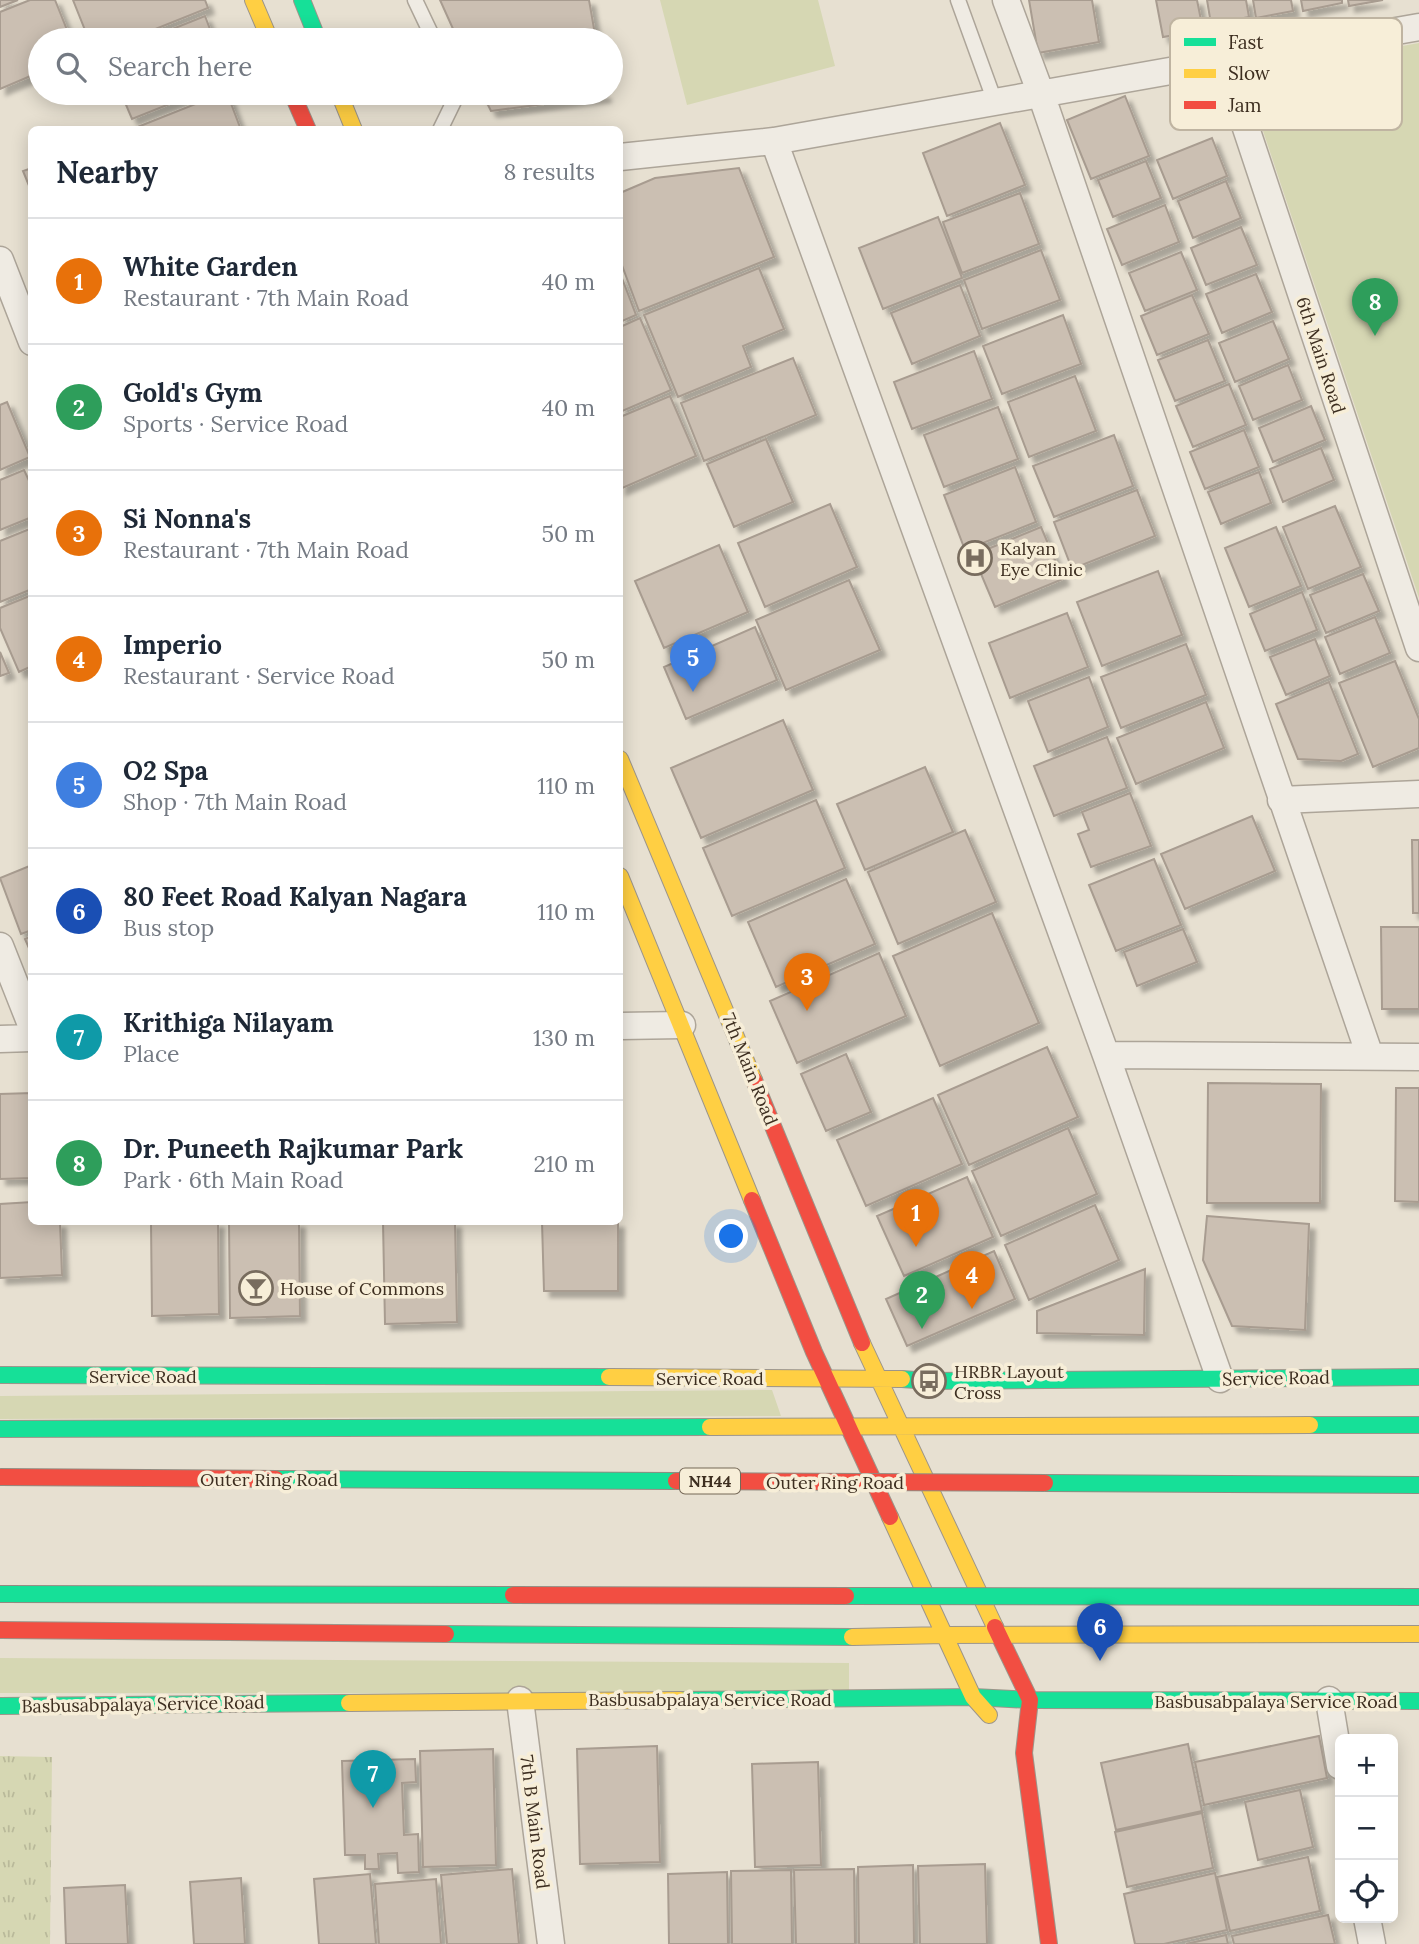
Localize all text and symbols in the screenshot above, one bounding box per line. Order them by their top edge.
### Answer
legend [1170,18,1402,130]
search box [28,28,623,105]
text: Fast [1228,30,1264,54]
icon: search [52,48,90,86]
text: Search here [108,50,252,83]
text: Slow [1228,61,1271,85]
text: Jam [1227,93,1262,117]
text: Nearby [56,153,158,191]
text: 8 results [504,157,595,186]
text: White Garden [123,250,298,283]
text: 1 [74,267,84,296]
text: 40 m [542,267,595,296]
pin: 8 [1352,278,1398,336]
text: Restaurant · 7th Main Road [123,283,409,312]
street label: 6th Main Road [1291,294,1351,416]
text: Gold's Gym [123,376,263,409]
text: 2 [73,393,85,422]
text: 40 m [542,393,595,422]
text: Sports · Service Road [123,409,348,438]
text: Si Nonna's [123,502,251,535]
text: 3 [73,519,85,548]
text: 50 m [542,519,595,548]
text: Restaurant · 7th Main Road [123,535,409,564]
place label: Kalyan Eye Clinic [1000,537,1083,581]
hospital icon: Kalyan Eye Clinic [956,539,994,577]
text: Imperio [123,628,222,661]
pin: 5 [670,634,716,692]
text: 4 [73,645,85,674]
text: 50 m [542,645,595,674]
text: Restaurant · Service Road [123,661,395,690]
text: O2 Spa [123,754,208,787]
text: 5 [73,771,85,800]
text: 110 m [537,771,595,800]
text: Shop · 7th Main Road [123,787,347,816]
text: 80 Feet Road Kalyan Nagara [123,880,467,913]
text: 6 [72,897,86,926]
text: 110 m [537,897,595,926]
text: Bus stop [123,913,214,942]
pin: 3 [784,953,830,1011]
text: Krithiga Nilayam [123,1006,334,1039]
street label: 7th Main Road [717,1009,783,1129]
text: 7 [74,1023,84,1052]
text: 130 m [533,1023,595,1052]
text: Place [123,1039,180,1068]
text: Dr. Puneeth Rajkumar Park [123,1132,463,1165]
text: 8 [72,1149,86,1178]
text: 210 m [533,1149,595,1178]
text: Park · 6th Main Road [123,1165,344,1194]
pin: 1 [893,1189,939,1247]
your location [714,1219,748,1253]
pin: 4 [949,1251,995,1309]
bar icon: House of Commons [237,1269,275,1307]
pin: 2 [899,1271,945,1329]
place label: House of Commons [280,1277,444,1300]
place label: HRBR Layout Cross [954,1360,1064,1404]
bus stop icon: HRBR Layout Cross [910,1362,948,1400]
street label: Service Road [89,1365,197,1388]
street label: Service Road [1222,1366,1330,1390]
street label: Service Road [656,1367,764,1390]
street label: Outer Ring Road [200,1468,338,1491]
road number: NH44 [680,1469,740,1494]
street label: Outer Ring Road [766,1471,904,1494]
pin: 6 [1077,1603,1123,1661]
street label: Basbusabpalaya Service Road [588,1688,832,1711]
street label: Basbusabpalaya Service Road [21,1690,265,1718]
street label: Basbusabpalaya Service Road [1154,1690,1398,1713]
map controls [1335,1734,1398,1923]
button: + [1335,1734,1398,1797]
pin: 7 [350,1750,396,1808]
street label: 7th B Main Road [515,1754,555,1891]
button: − [1335,1797,1398,1860]
button: locate [1335,1860,1398,1923]

